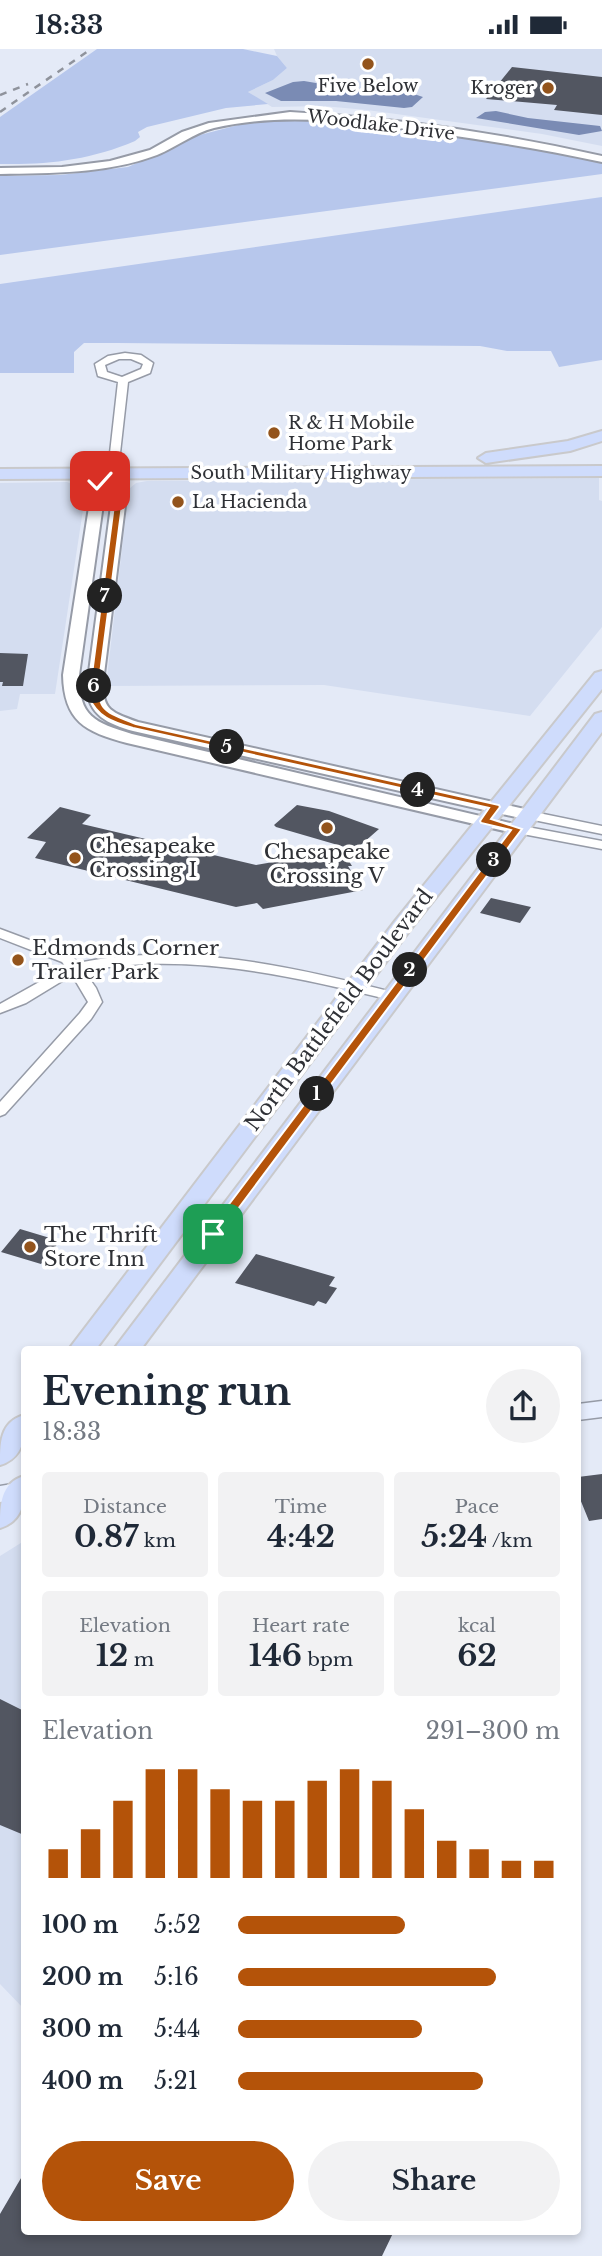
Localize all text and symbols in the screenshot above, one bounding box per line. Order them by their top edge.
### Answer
text: 18:33 [35,9,103,41]
marker: Five Below [360,56,376,72]
place label: Five Below [318,75,419,97]
place label: Kroger [470,77,534,99]
marker: Kroger [540,80,556,96]
street label: Woodlake Drive [305,105,456,145]
place label: R & H Mobile Home Park [288,412,415,455]
marker: R & H Mobile Home Park [266,425,282,441]
pin [70,451,130,511]
icon: check [81,462,119,500]
street label: South Military Highway [191,462,412,484]
place label: La Hacienda [192,491,307,513]
marker: La Hacienda [170,494,186,510]
pin: 7 [88,579,122,613]
text: 7 [100,584,109,607]
pin: 6 [76,669,112,703]
text: 6 [87,674,100,697]
pin: 5 [210,729,244,765]
text: 5 [221,735,232,758]
pin: 4 [400,773,436,807]
text: 4 [411,778,424,801]
marker: Chesapeake Crossing V [319,820,335,836]
place label: Chesapeake Crossing I [89,833,216,883]
place label: Chesapeake Crossing V [264,839,390,889]
pin: 3 [476,843,512,877]
text: 3 [487,848,500,871]
marker: Chesapeake Crossing I [67,850,83,866]
street label: North Battlefield Boulevard [239,884,439,1136]
place label: Edmonds Corner Trailer Park [32,935,219,985]
marker: Edmonds Corner Trailer Park [10,952,26,968]
pin: 2 [392,953,428,988]
text: 2 [403,958,416,981]
pin: 1 [300,1077,334,1111]
text: 1 [312,1082,321,1105]
pin [183,1204,243,1264]
icon: arrive [194,1215,232,1253]
place label: The Thrift Store Inn [44,1222,158,1272]
marker: The Thrift Store Inn [22,1239,38,1255]
text: Evening run [42,1368,291,1415]
button: share [486,1369,560,1443]
text: 18:33 [42,1418,101,1446]
text: Distance [83,1495,167,1518]
text: Time [275,1495,327,1518]
text: Pace [455,1495,499,1518]
text: 0.87 [74,1518,138,1555]
text: 4:42 [267,1518,335,1555]
text: 5:24 [421,1518,487,1555]
text: km [138,1529,176,1552]
text: /km [487,1529,533,1552]
text: Elevation [79,1614,171,1637]
text: Heart rate [252,1614,350,1637]
text: kcal [458,1614,496,1637]
text: 12 [96,1637,128,1674]
text: 146 [249,1637,302,1674]
text: 62 [457,1637,497,1674]
text: m [128,1648,154,1671]
text: bpm [302,1648,353,1671]
text: Elevation [42,1717,153,1745]
text: 291–300 m [426,1717,560,1745]
text: 100 m [42,1911,118,1939]
text: 5:52 [154,1911,201,1939]
text: 200 m [42,1963,123,1991]
text: 5:16 [154,1963,199,1991]
text: 300 m [42,2015,123,2043]
text: 5:44 [154,2015,201,2043]
text: 400 m [42,2067,124,2095]
text: 5:21 [154,2067,198,2095]
button: Save [42,2141,294,2221]
button: Share [308,2141,560,2221]

